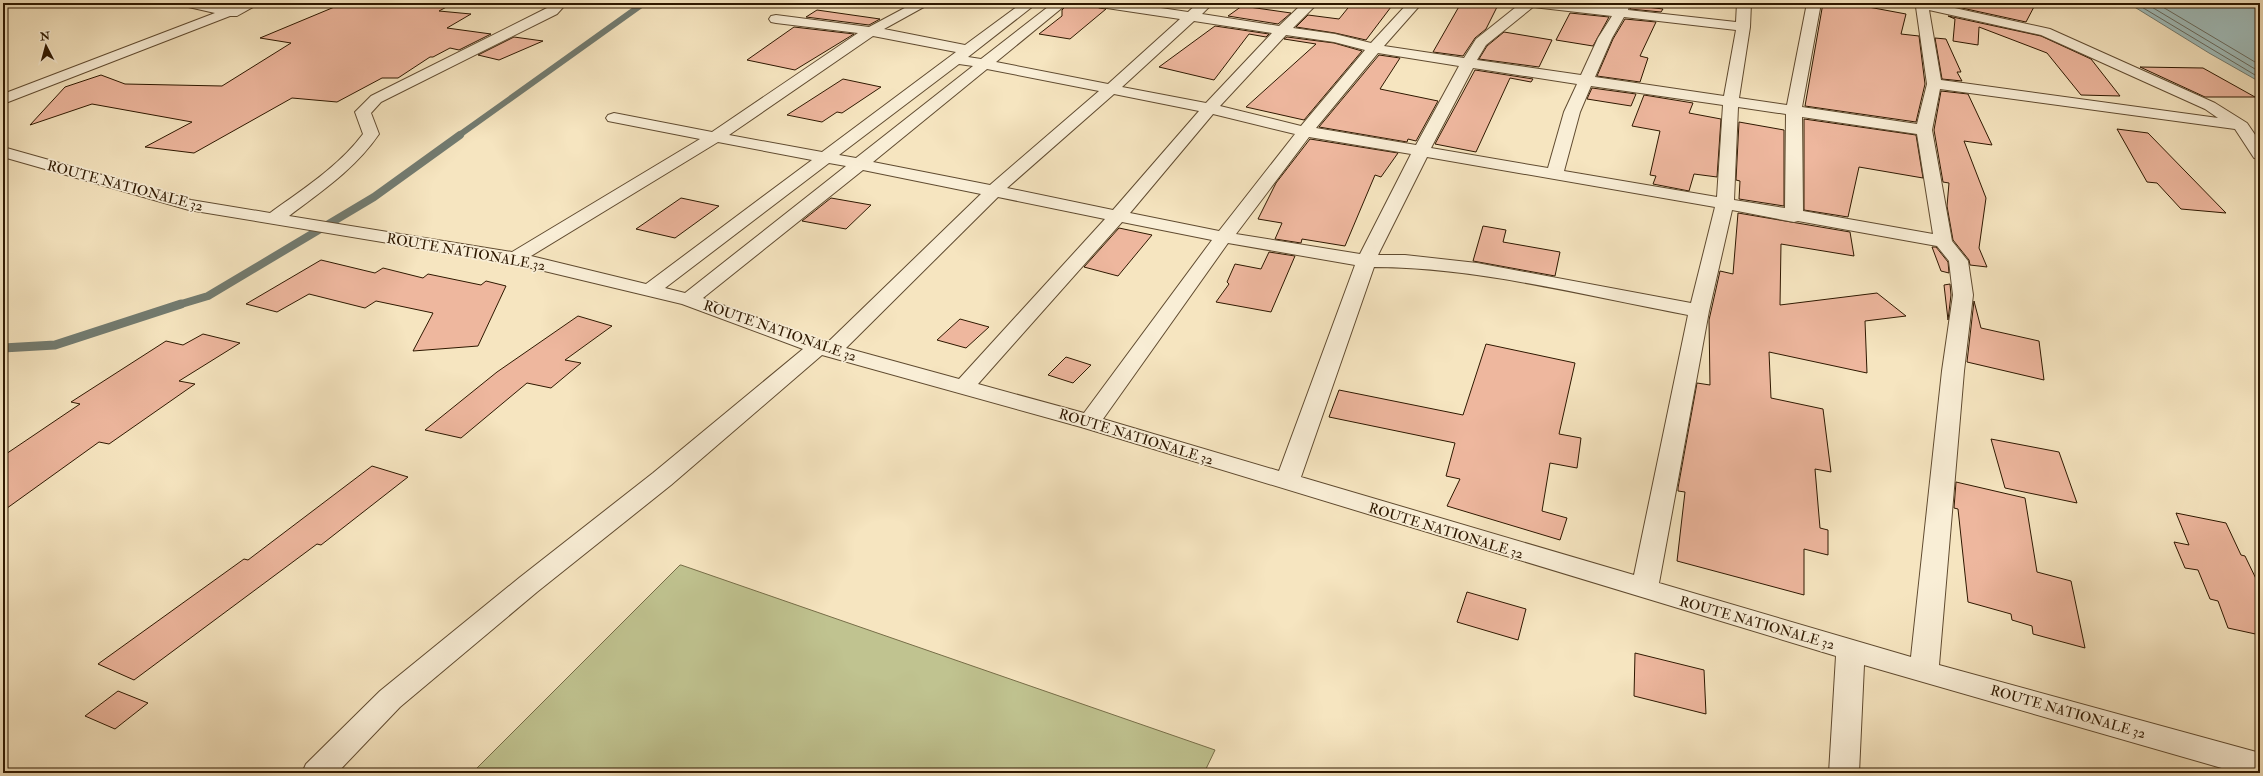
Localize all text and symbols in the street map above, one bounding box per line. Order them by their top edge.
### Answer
north arrow [26,26,66,66]
text: N [38,29,52,44]
street label: ROUTE NATIONALE 32 [45,157,205,215]
street label: ROUTE NATIONALE 32 [385,230,547,274]
street label: ROUTE NATIONALE 32 [701,297,859,365]
street label: ROUTE NATIONALE 32 [1057,405,1215,469]
street label: ROUTE NATIONALE 32 [1367,499,1525,563]
street label: ROUTE NATIONALE 32 [1677,593,1837,653]
street label: ROUTE NATIONALE 32 [1988,682,2148,742]

